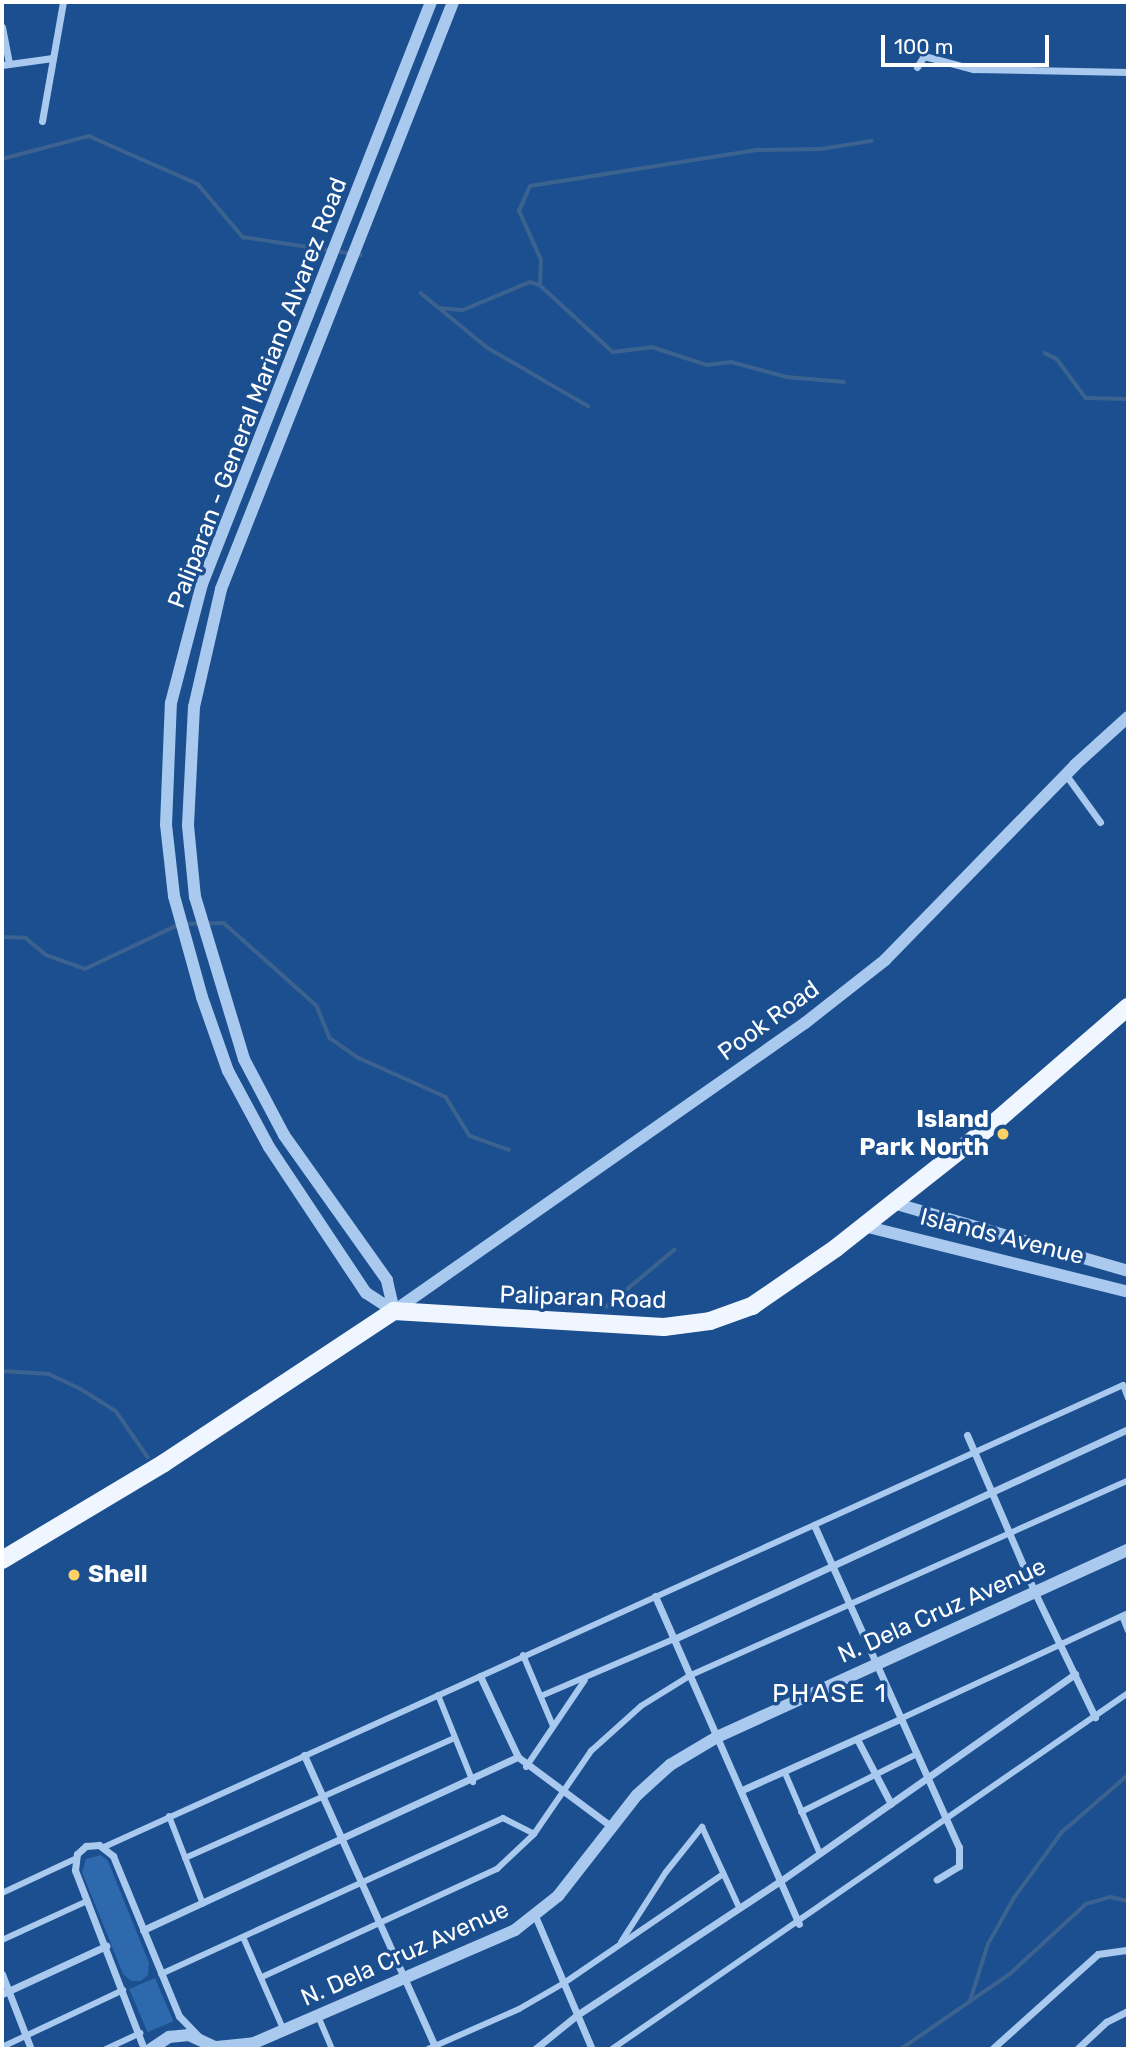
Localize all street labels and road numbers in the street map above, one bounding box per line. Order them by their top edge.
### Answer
street label: Paliparan - General Mariano Alvarez Road [162,173,354,613]
street label: Pook Road [713,975,825,1067]
street label: Islands Avenue [917,1203,1087,1271]
street label: Paliparan Road [499,1281,667,1315]
street label: N. Dela Cruz Avenue [833,1552,1051,1670]
street label: N. Dela Cruz Avenue [296,1895,514,2013]

